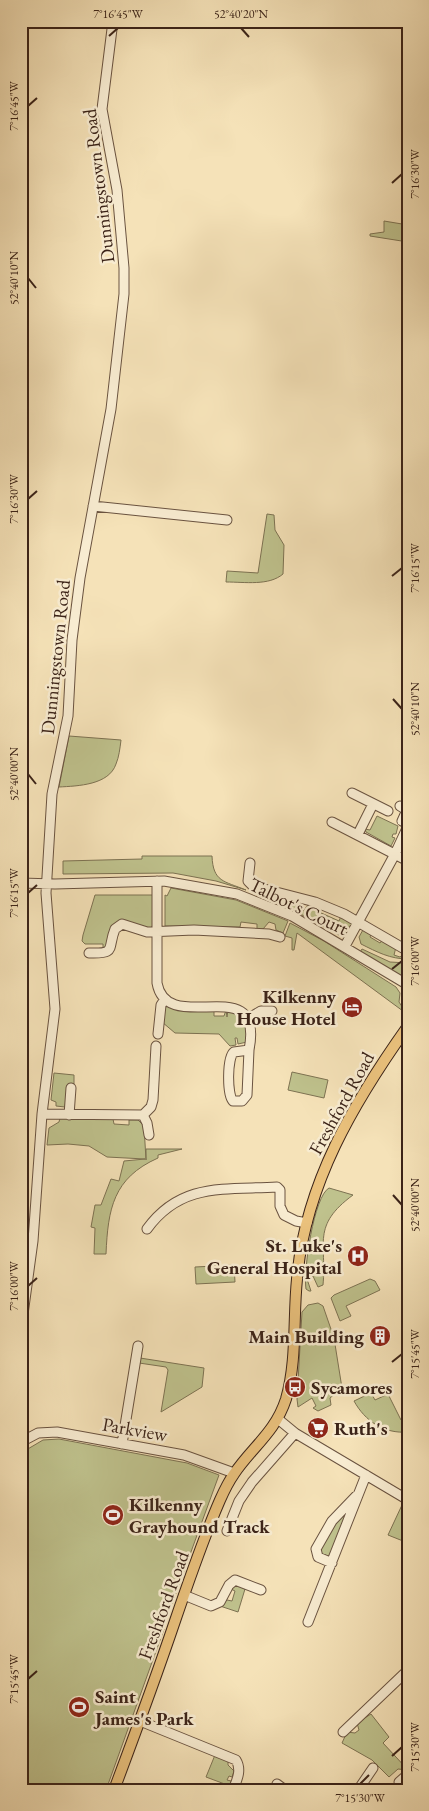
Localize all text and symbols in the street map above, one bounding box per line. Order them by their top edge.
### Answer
text: 7°16'45"W [93,6,144,22]
text: 52°40'20"N [214,6,268,22]
text: 7°16'45"W [6,80,22,131]
street label: Dunningstown Road [77,107,120,264]
text: 7°16'30"W [407,148,423,199]
text: 52°40'10"N [6,251,22,305]
text: 7°16'30"W [6,473,22,524]
text: 7°16'15"W [407,542,423,593]
street label: Dunningstown Road [35,578,76,736]
text: 52°40'10"N [407,682,423,736]
text: 52°40'00"N [6,747,22,801]
text: 7°16'15"W [6,867,22,918]
street label: Talbot's Court [245,872,352,941]
text: 7°16'00"W [407,935,423,986]
place label: Kilkenny House Hotel [236,984,337,1031]
hotel icon: Kilkenny House Hotel [340,995,364,1019]
street label: Freshford Road [303,1047,380,1159]
text: 52°40'00"N [407,1178,423,1232]
place label: St. Luke's General Hospital [207,1233,343,1280]
hospital icon: St. Luke's General Hospital [346,1244,370,1268]
text: 7°16'00"W [6,1260,22,1311]
place label: Main Building [248,1324,364,1349]
building icon: Main Building [368,1324,392,1348]
text: 7°15'45"W [407,1328,423,1379]
bus stop icon: Sycamores [283,1375,307,1399]
place label: Sycamores [311,1375,392,1400]
street label: Parkview [100,1411,170,1448]
supermarket icon: Ruth's [306,1416,330,1440]
place label: Ruth's [334,1416,388,1441]
place label: Kilkenny Grayhound Track [129,1492,270,1539]
sports icon: Kilkenny Grayhound Track [101,1503,125,1527]
street label: Freshford Road [132,1547,195,1663]
text: 7°15'45"W [6,1653,22,1704]
place label: Saint James's Park [93,1684,194,1731]
sports icon: Saint James's Park [67,1695,91,1719]
text: 7°15'30"W [407,1721,423,1772]
text: 7°15'30"W [335,1790,386,1806]

